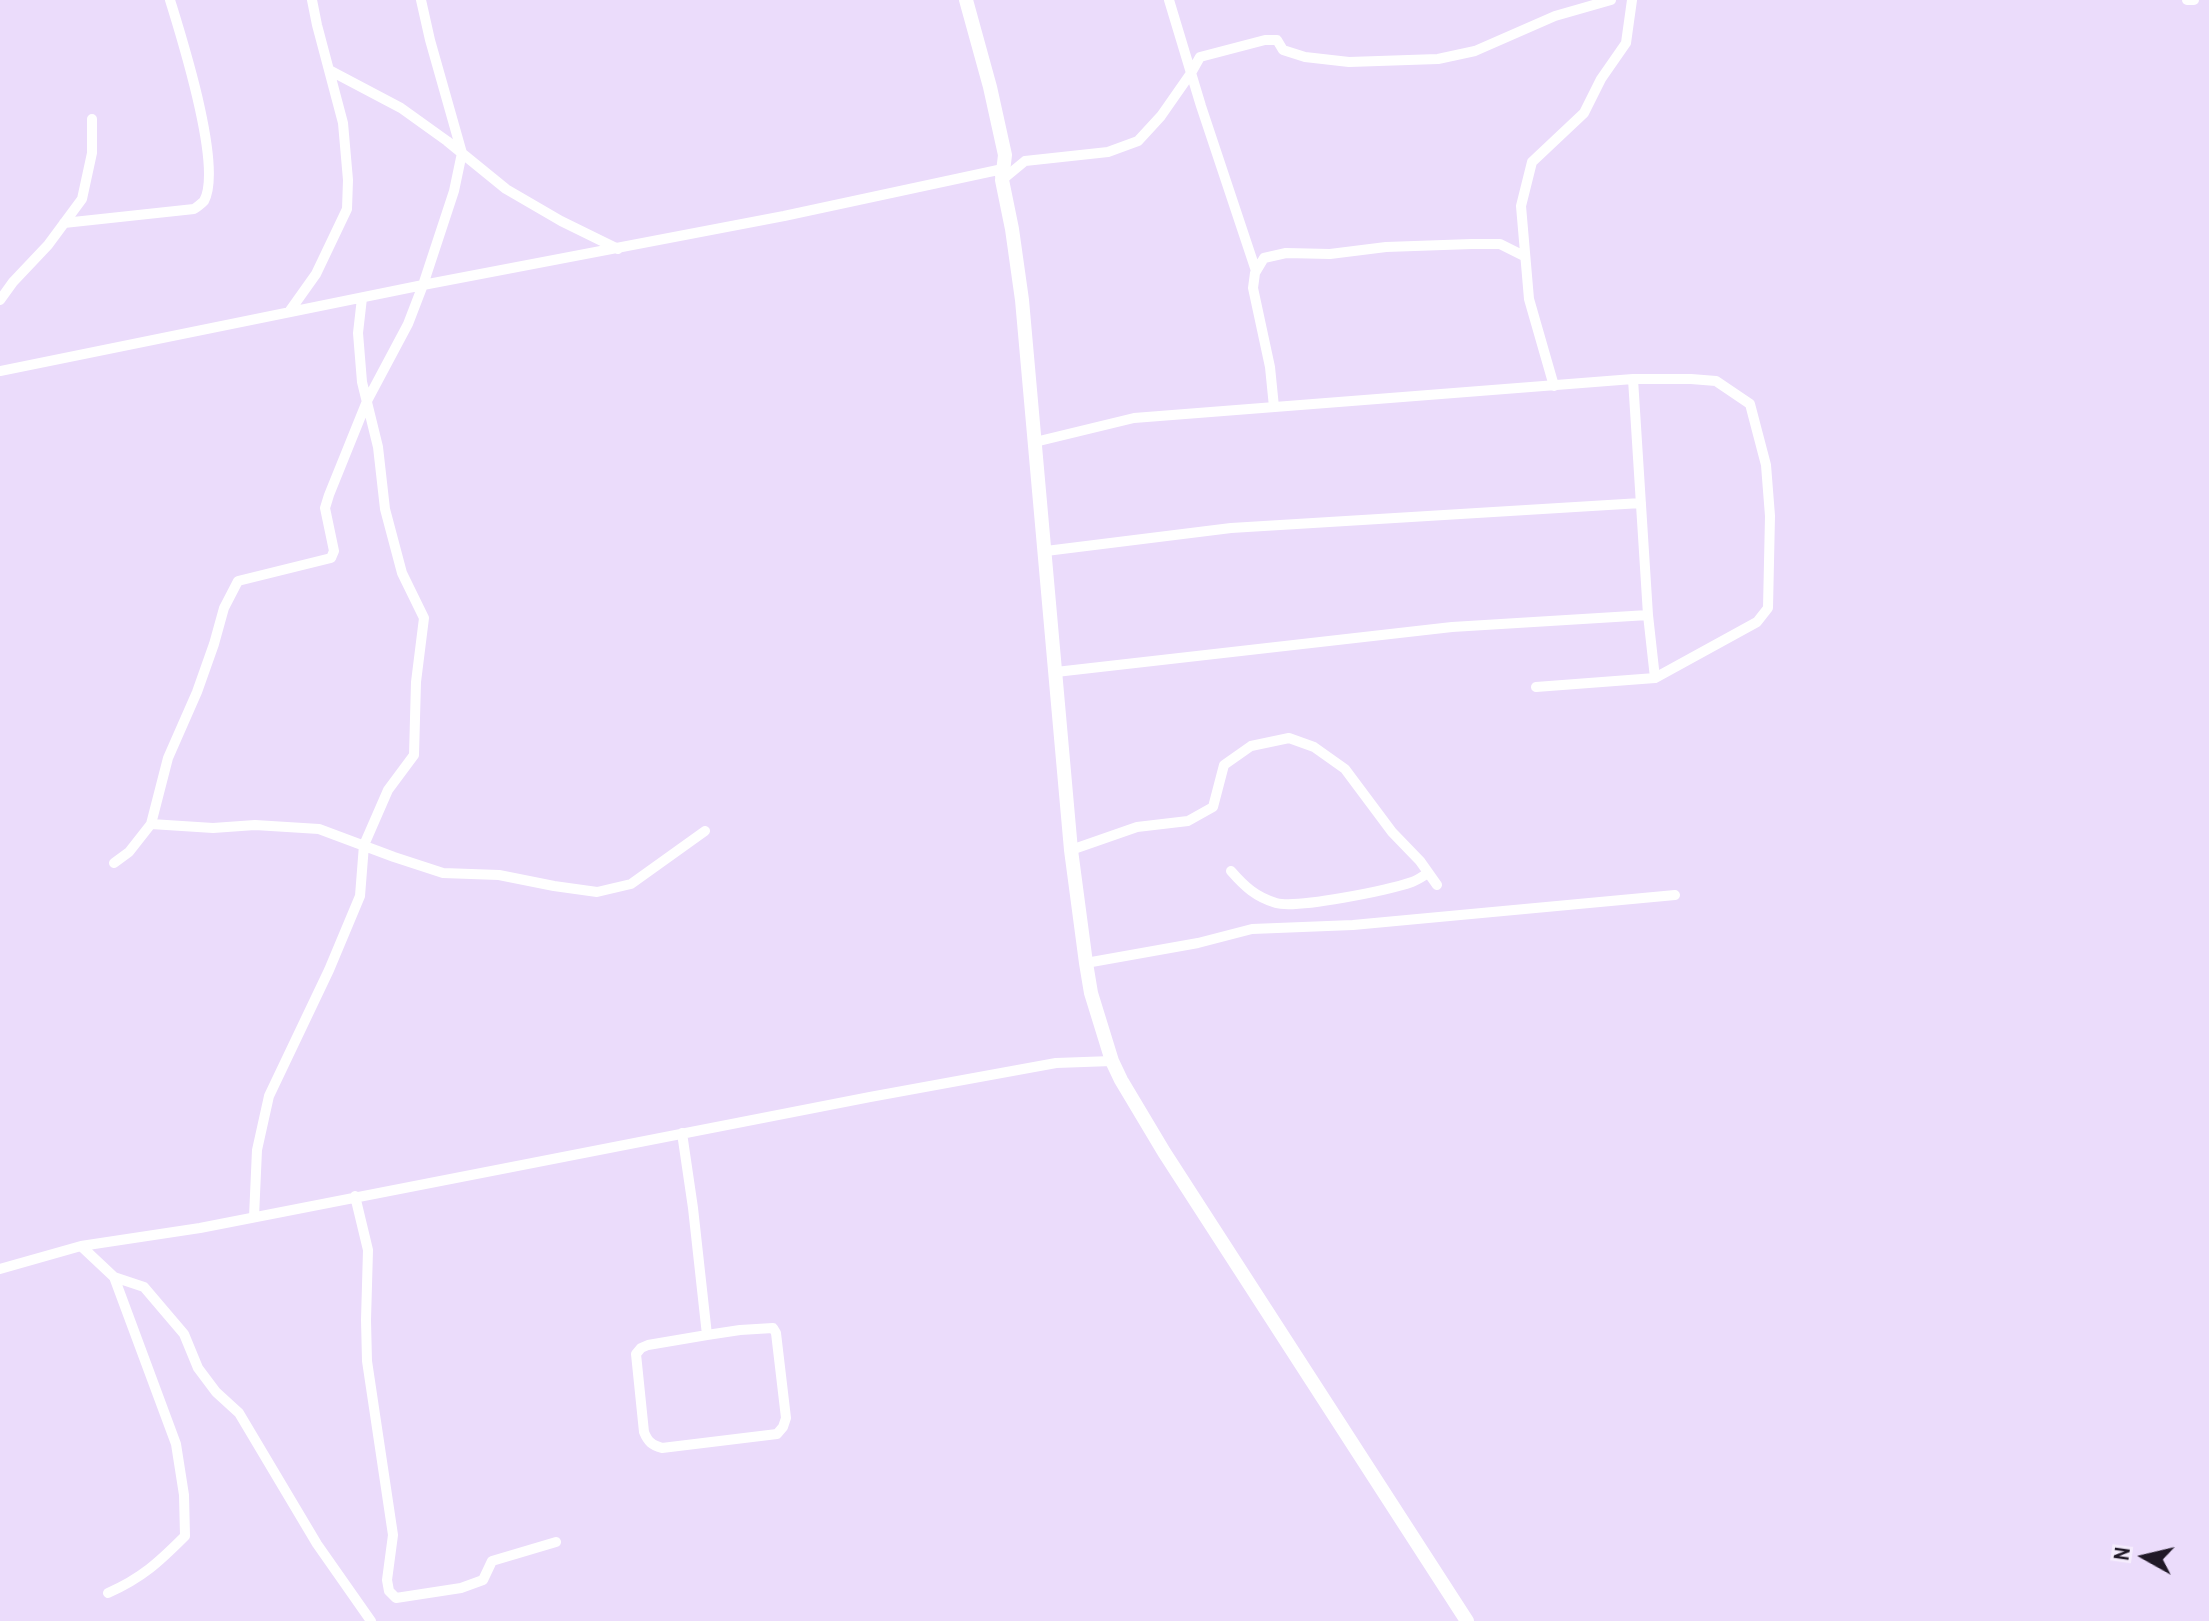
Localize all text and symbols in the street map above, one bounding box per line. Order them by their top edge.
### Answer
north arrow [2105,1517,2185,1597]
text: N [2105,1545,2137,1562]

